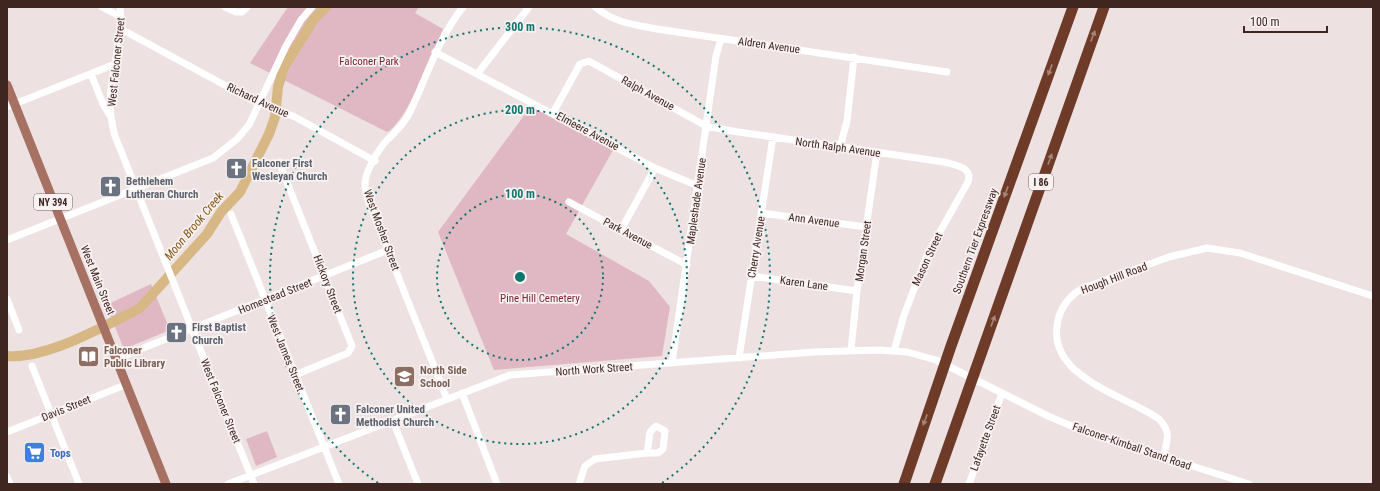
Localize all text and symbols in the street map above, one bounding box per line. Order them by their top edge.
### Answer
scale bar [1244,8,1327,34]
text: 100 m [1250,15,1280,29]
street label: West Falconer Street [105,17,128,107]
text: 300 m [505,20,535,34]
one-way arrow [1091,30,1097,42]
street label: Aldren Avenue [737,35,801,56]
park label: Falconer Park [339,55,399,68]
one-way arrow [1047,64,1053,76]
street label: Ralph Avenue [619,74,677,113]
street label: Richard Avenue [225,80,291,120]
text: 200 m [505,103,535,117]
street label: Elmeere Avenue [554,109,621,153]
street label: North Ralph Avenue [795,135,881,160]
one-way arrow [1047,152,1053,164]
church icon: Falconer First Wesleyan Church [224,156,250,182]
place label: Falconer First Wesleyan Church [252,157,327,183]
street label: Mapleshade Avenue [684,157,709,245]
church icon: Bethlehem Lutheran Church [97,174,123,200]
road number: I 86 [1029,174,1053,190]
place label: Bethlehem Lutheran Church [126,175,198,201]
street label: Southern Tier Expressway [950,186,1001,296]
text: 100 m [505,187,535,201]
one-way arrow [1003,187,1009,199]
street label: West Mosher Street [361,188,402,272]
water label: Moon Brook Creek [161,189,227,263]
road number: NY 394 [34,194,72,210]
street label: Ann Avenue [788,210,840,230]
street label: Park Avenue [601,215,655,252]
street label: Cherry Avenue [745,215,768,279]
street label: Morgan Street [853,220,874,282]
street label: Mason Street [909,230,946,288]
street label: West Main Street [78,243,117,317]
street label: Hickory Street [310,253,345,315]
street label: Hough Hill Road [1079,260,1149,297]
centre of rings [513,270,527,284]
street label: Karen Lane [779,274,829,293]
street label: Homestead Street [236,276,314,317]
park label: Pine Hill Cemetery [500,292,580,305]
street label: West James Street [264,313,307,393]
one-way arrow [990,315,996,327]
church icon: First Baptist Church [163,320,189,346]
place label: First Baptist Church [192,321,246,347]
library icon: Falconer Public Library [76,343,102,369]
place label: Falconer Public Library [104,344,165,370]
street label: West Falconer Street [198,357,243,445]
street label: North Work Street [555,360,633,379]
school or university icon: North Side School [391,363,417,389]
place label: North Side School [420,364,467,390]
street label: Davis Street [40,393,93,424]
church icon: Falconer United Methodist Church [327,402,353,428]
place label: Falconer United Methodist Church [356,403,434,429]
street label: Lafayette Street [968,404,1003,473]
one-way arrow [922,414,928,426]
street label: Falconer-Kimball Stand Road [1071,420,1193,473]
supermarket icon: Tops [21,440,47,466]
place label: Tops [50,447,71,460]

